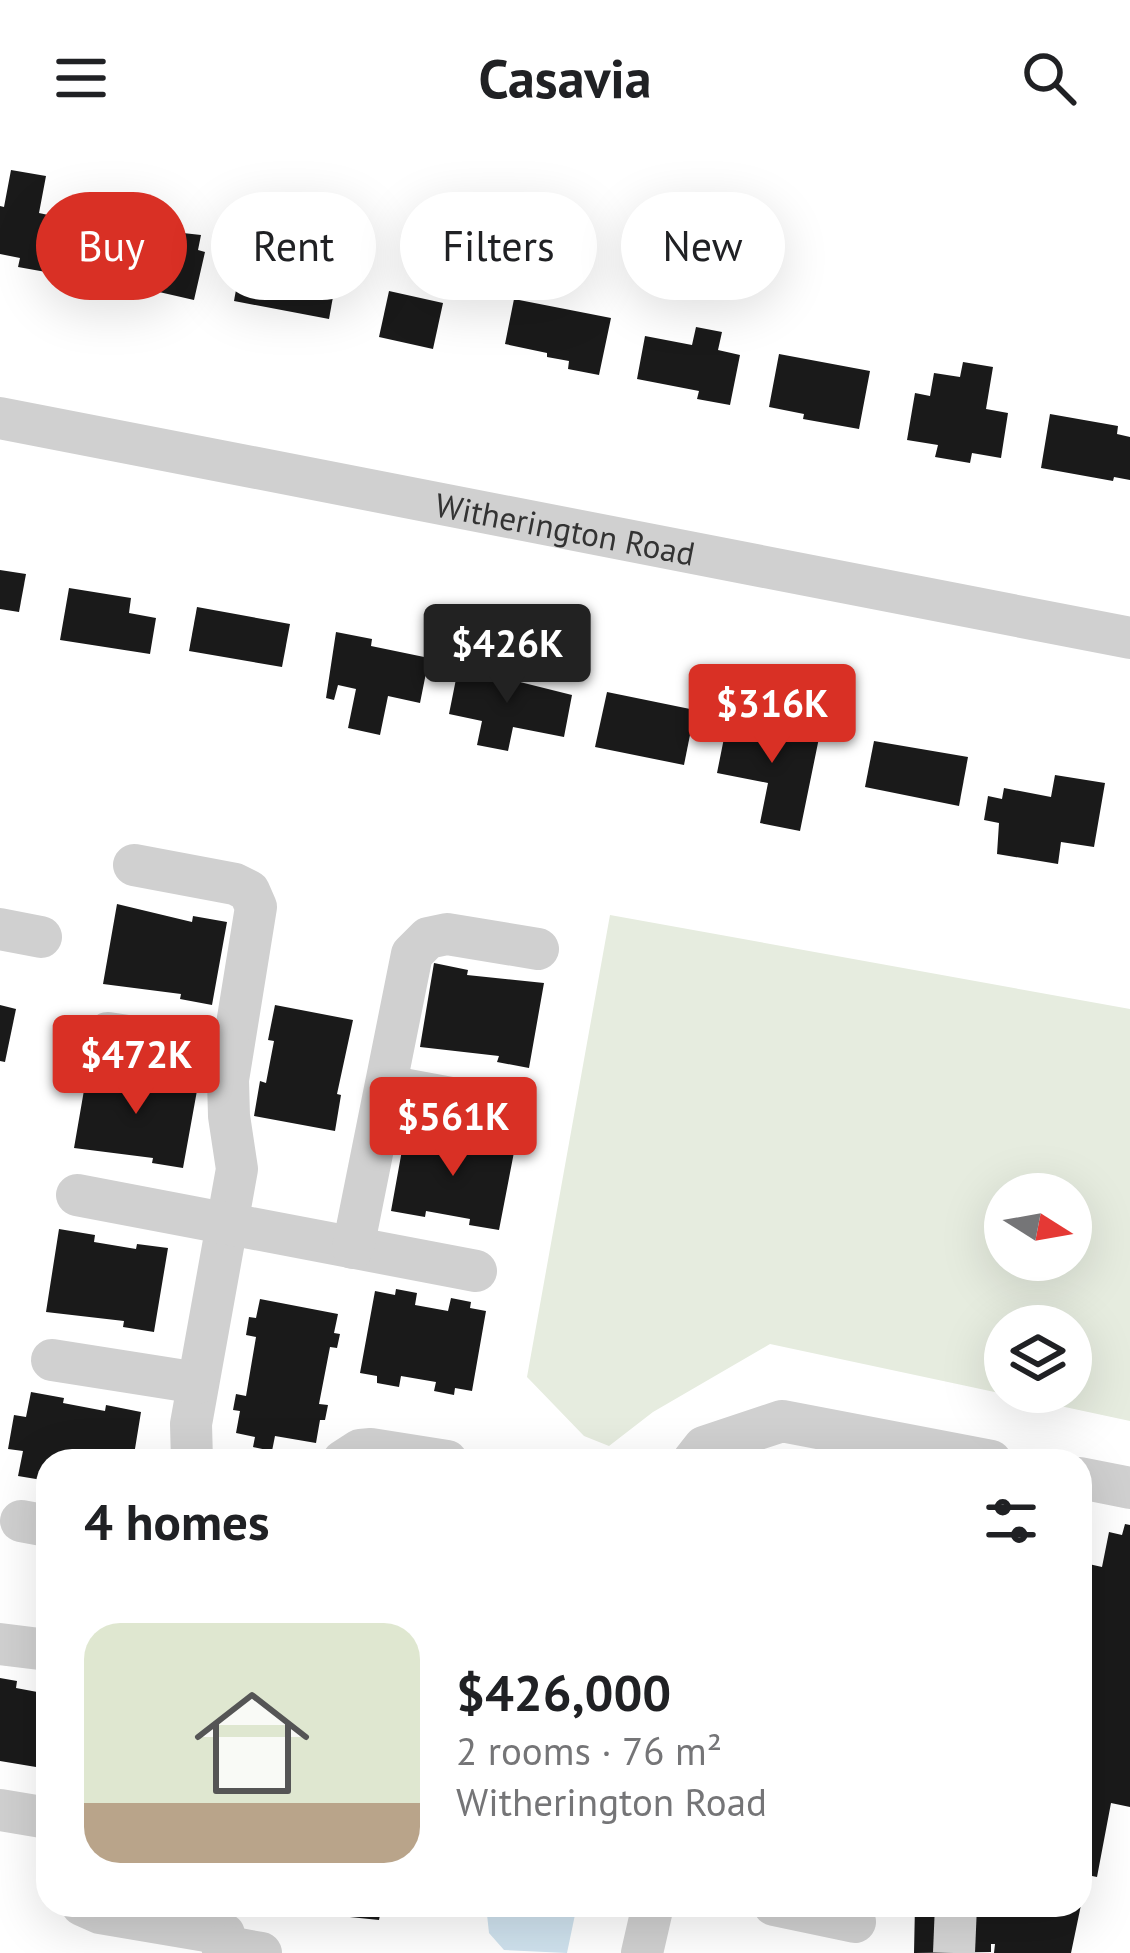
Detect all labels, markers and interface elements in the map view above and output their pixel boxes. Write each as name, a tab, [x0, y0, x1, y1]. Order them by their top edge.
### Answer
text: Casavia	[478, 43, 652, 113]
icon: menu	[48, 45, 114, 111]
icon: search	[1016, 45, 1082, 111]
chip: Buy	[36, 192, 187, 300]
chip: Rent	[211, 192, 376, 300]
chip: Filters	[400, 192, 597, 300]
chip: New	[621, 192, 785, 300]
street label: Witherington Road	[432, 482, 699, 574]
pin: $426K	[423, 604, 591, 706]
text: $426K	[451, 617, 563, 668]
pin: $316K	[688, 664, 856, 766]
text: $316K	[716, 677, 828, 728]
pin: $472K	[52, 1015, 220, 1117]
text: $472K	[80, 1028, 192, 1079]
pin: $561K	[369, 1077, 537, 1179]
text: $561K	[397, 1090, 509, 1141]
north arrow	[984, 1173, 1092, 1281]
map controls	[984, 1173, 1092, 1413]
button: layers	[984, 1305, 1092, 1413]
text: 4 homes	[84, 1488, 270, 1554]
icon: filters	[978, 1488, 1044, 1554]
text: $426,000	[456, 1659, 671, 1725]
icon: home	[180, 1671, 324, 1815]
text: 2 rooms · 76 m²	[456, 1725, 722, 1776]
text: Witherington Road	[456, 1776, 767, 1827]

